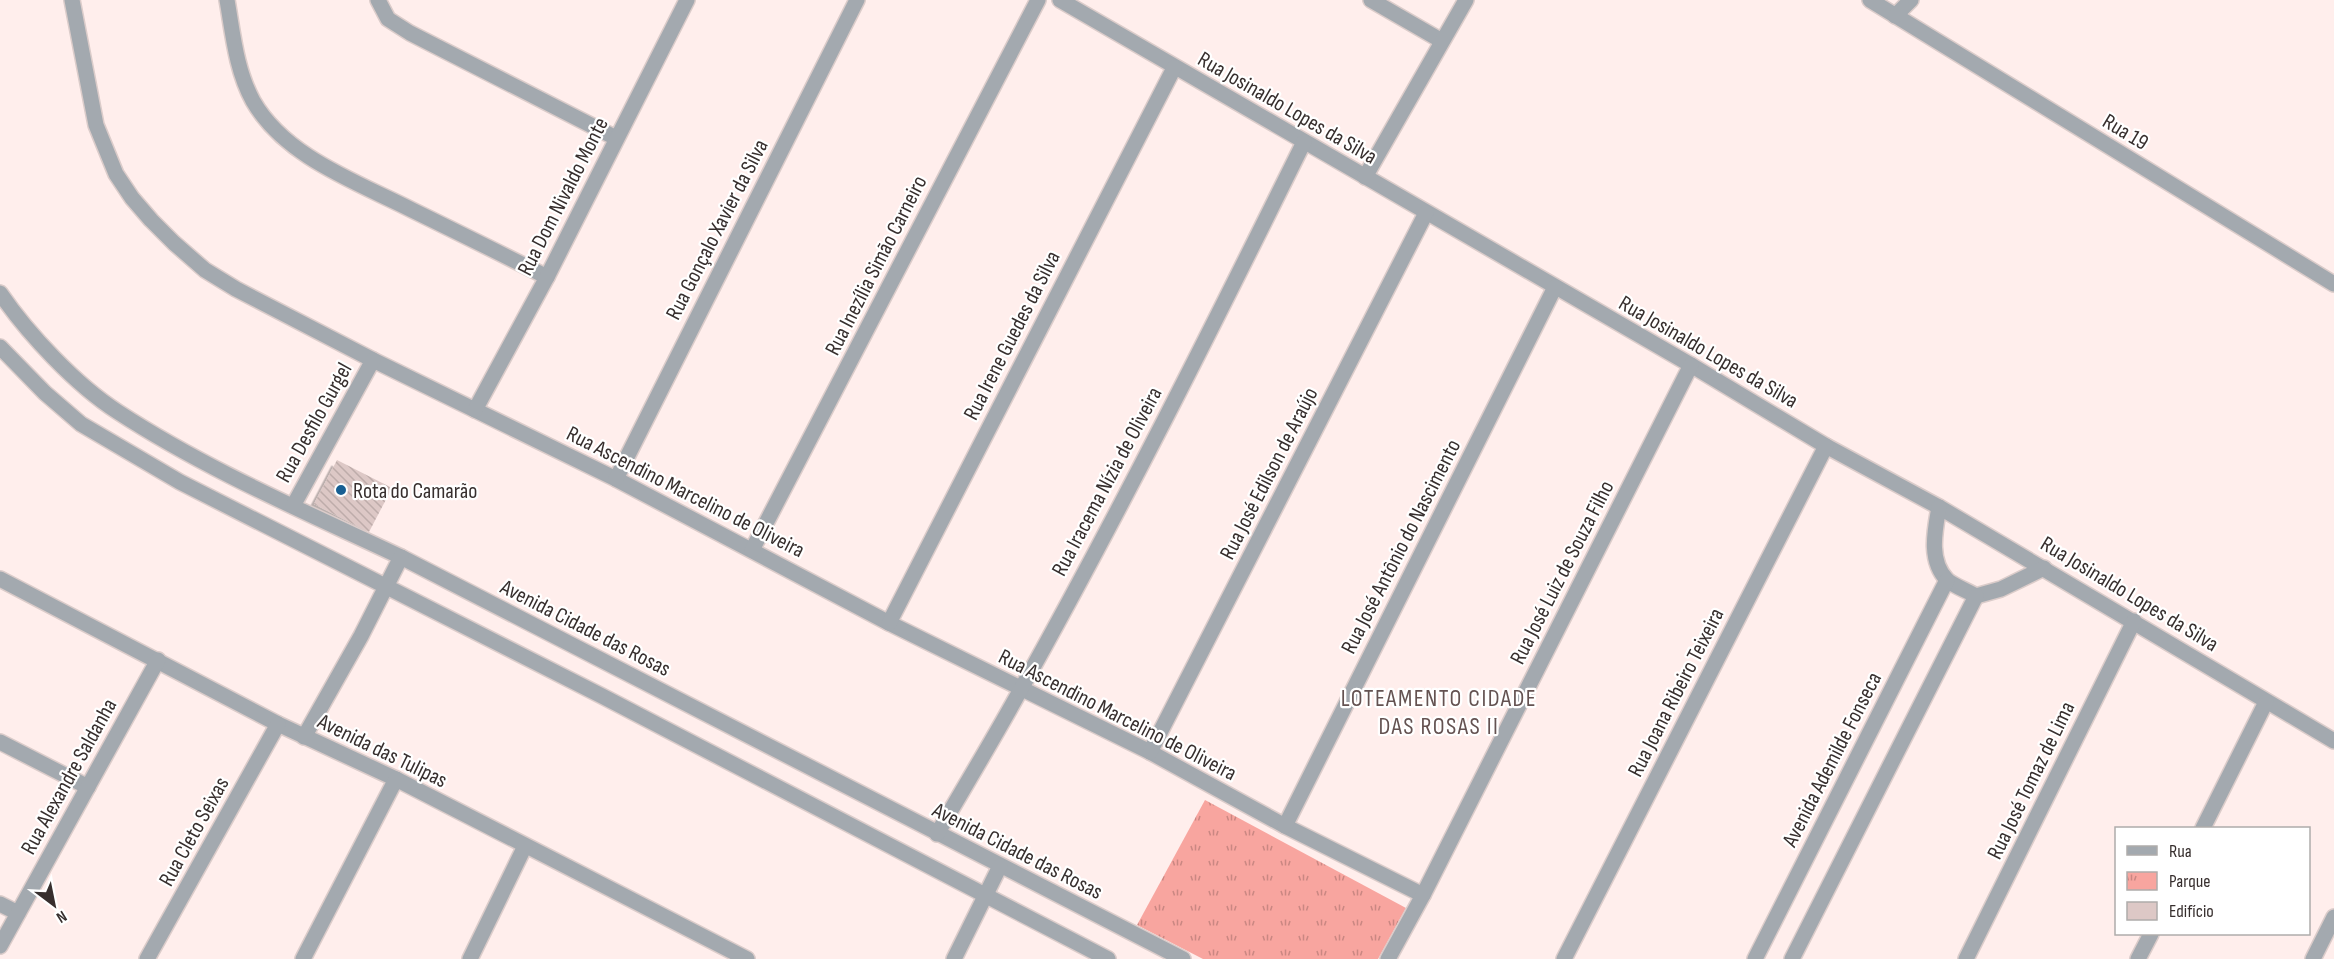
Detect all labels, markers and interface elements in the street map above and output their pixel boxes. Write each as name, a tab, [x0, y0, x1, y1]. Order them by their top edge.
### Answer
street label: Rua Josinaldo Lopes da Silva	[1193, 46, 1382, 171]
street label: Rua 19	[2097, 108, 2153, 156]
street label: Rua Dom Nivaldo Monte	[512, 113, 615, 280]
street label: Rua Gonçalo Xavier da Silva	[660, 135, 774, 324]
street label: Rua Inezília Simão Carneiro	[819, 171, 933, 360]
street label: Rua Irene Guedes da Silva	[958, 247, 1067, 425]
street label: Rua Josinaldo Lopes da Silva	[1614, 290, 1803, 415]
street label: Rua Desfilo Gurgel	[270, 358, 358, 487]
street label: Rua Iracema Nízia de Oliveira	[1046, 383, 1169, 581]
street label: Rua José Edilson de Araújo	[1214, 383, 1324, 564]
street label: Rua Ascendino Marcelino de Oliveira	[562, 421, 809, 564]
street label: Rua José Antônio do Nascimento	[1336, 435, 1467, 658]
street label: Rua José Luiz de Souza Filho	[1504, 476, 1620, 669]
place label: Rota do Camarão	[353, 478, 477, 505]
marker: Rota do Camarão	[334, 483, 348, 497]
street label: Rua Josinaldo Lopes da Silva	[2035, 531, 2223, 658]
street label: Avenida Cidade das Rosas	[495, 573, 675, 683]
street label: Rua Joana Ribeiro Teixeira	[1622, 604, 1730, 781]
street label: Rua Ascendino Marcelino de Oliveira	[994, 644, 1241, 787]
street label: Avenida Ademilde Fonseca	[1776, 668, 1888, 852]
district label: LOTEAMENTO CIDADE DAS ROSAS II	[1341, 684, 1537, 741]
street label: Rua Alexandre Saldanha	[15, 694, 123, 859]
street label: Rua José Tomaz de Lima	[1981, 697, 2081, 864]
street label: Avenida das Tulipas	[312, 708, 452, 794]
street label: Rua Cleto Seixas	[153, 772, 235, 891]
street label: Avenida Cidade das Rosas	[927, 796, 1107, 906]
legend	[2115, 827, 2310, 935]
text: Rua	[2169, 841, 2192, 862]
text: Parque	[2169, 871, 2210, 892]
north arrow	[24, 875, 84, 935]
text: Edifício	[2169, 901, 2214, 922]
text: N	[52, 906, 70, 927]

